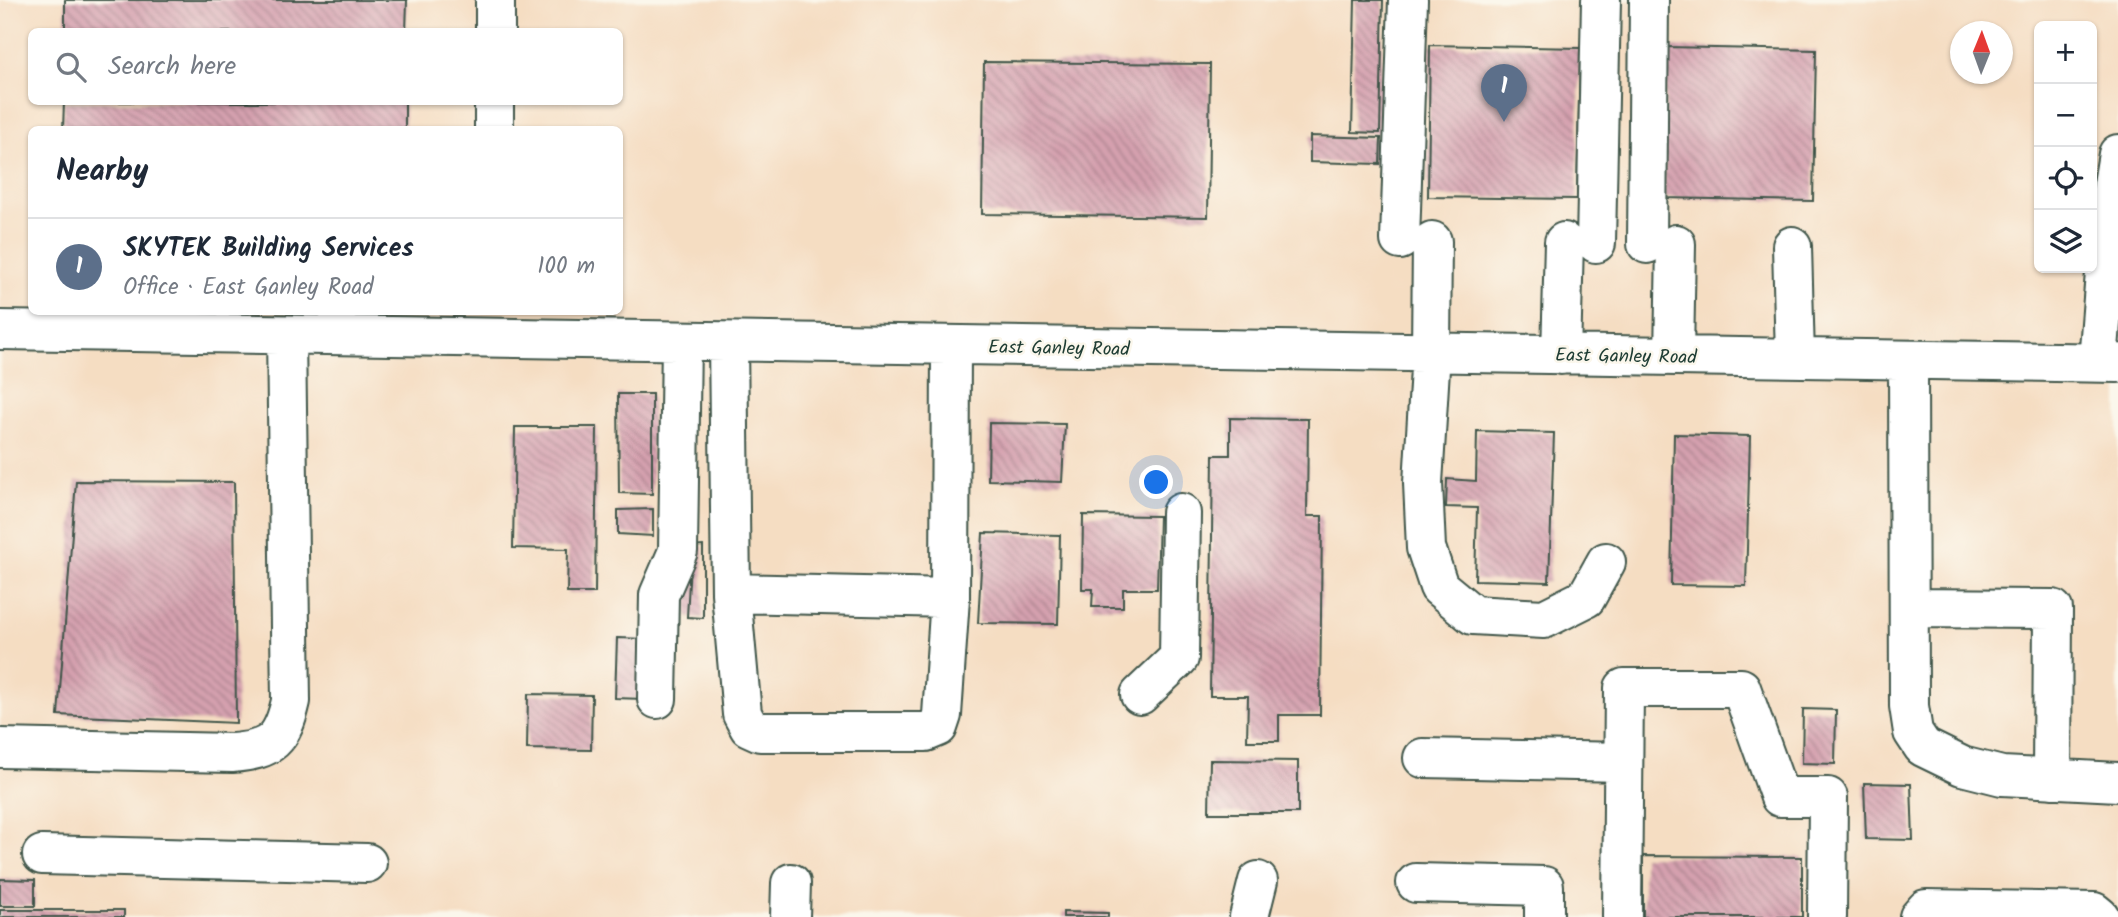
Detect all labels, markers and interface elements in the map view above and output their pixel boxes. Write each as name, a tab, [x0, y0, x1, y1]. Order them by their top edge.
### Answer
north arrow	[1950, 21, 2013, 84]
map controls	[2034, 21, 2097, 273]
button: +	[2034, 21, 2097, 84]
search box	[28, 28, 623, 105]
text: Search here	[108, 46, 236, 88]
icon: search	[52, 48, 90, 86]
pin: 1	[1481, 64, 1527, 122]
button: −	[2034, 84, 2097, 147]
button: locate	[2034, 147, 2097, 210]
text: Nearby	[56, 148, 148, 196]
button: layers	[2034, 210, 2097, 273]
text: SKYTEK Building Services	[123, 228, 414, 270]
text: 1	[76, 249, 82, 285]
text: 100 m	[537, 249, 595, 285]
text: Office · East Ganley Road	[123, 270, 374, 306]
street label: East Ganley Road	[988, 333, 1131, 365]
street label: East Ganley Road	[1555, 341, 1698, 373]
your location	[1139, 465, 1173, 499]

